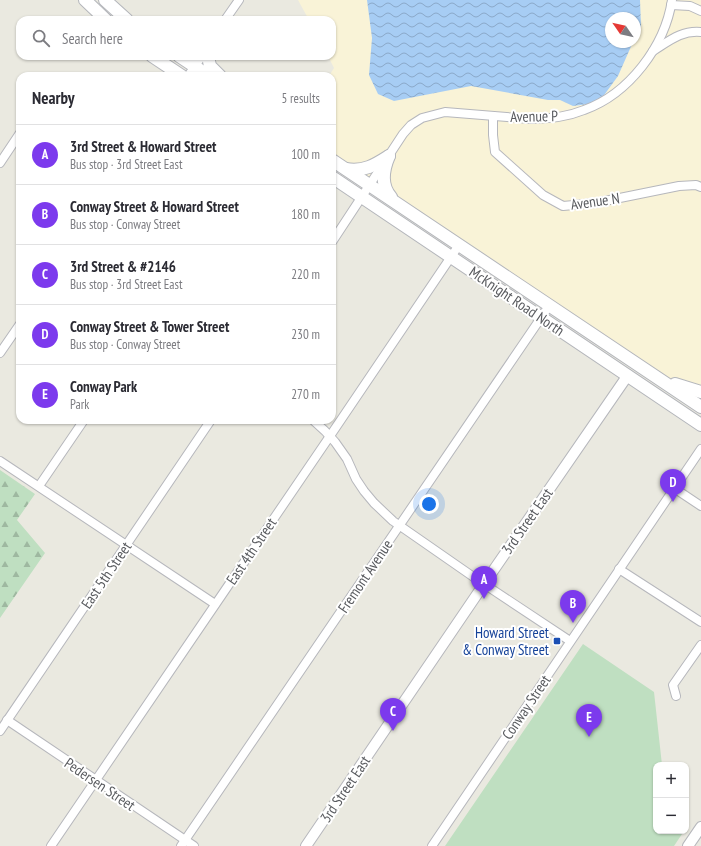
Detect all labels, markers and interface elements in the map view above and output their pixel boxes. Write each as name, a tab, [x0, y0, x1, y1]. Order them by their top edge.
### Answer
north arrow	[605, 12, 641, 48]
search box	[16, 16, 336, 60]
icon: search	[30, 27, 52, 49]
text: Search here	[62, 29, 123, 48]
text: Nearby	[32, 87, 75, 109]
text: 5 results	[281, 90, 320, 107]
street label: Avenue P	[510, 106, 558, 126]
text: 3rd Street & Howard Street	[70, 137, 216, 156]
text: A	[42, 146, 48, 163]
text: 100 m	[291, 146, 320, 163]
text: Bus stop · 3rd Street East	[70, 156, 183, 173]
street label: Avenue N	[569, 188, 621, 214]
text: Conway Street & Howard Street	[70, 197, 239, 216]
text: B	[42, 206, 48, 223]
text: 180 m	[291, 206, 320, 223]
text: Bus stop · Conway Street	[70, 216, 180, 233]
text: 3rd Street & #2146	[70, 257, 176, 276]
street label: McKnight Road North	[466, 262, 568, 340]
text: C	[42, 266, 48, 283]
text: 220 m	[291, 266, 320, 283]
text: Bus stop · 3rd Street East	[70, 276, 183, 293]
text: Conway Street & Tower Street	[70, 317, 229, 336]
text: D	[42, 326, 48, 343]
text: 230 m	[291, 326, 320, 343]
text: Bus stop · Conway Street	[70, 336, 180, 353]
text: Conway Park	[70, 377, 137, 396]
text: E	[42, 386, 48, 403]
text: 270 m	[291, 386, 320, 403]
text: Park	[70, 396, 89, 413]
pin: D	[660, 469, 686, 502]
street label: 3rd Street East	[497, 484, 557, 558]
your location	[419, 494, 439, 514]
street label: East 4th Street	[222, 514, 280, 588]
street label: Fremont Avenue	[334, 536, 396, 616]
street label: East 5th Street	[77, 538, 135, 612]
pin: A	[471, 566, 497, 599]
pin: B	[560, 590, 586, 623]
place label: Howard Street & Conway Street	[462, 623, 549, 659]
marker: Howard Street & Conway Street	[552, 636, 562, 646]
street label: Conway Street	[497, 671, 555, 743]
pin: C	[380, 698, 406, 731]
pin: E	[576, 704, 602, 737]
street label: 3rd Street East	[316, 752, 374, 826]
street label: Pedersen Street	[61, 753, 139, 815]
map controls	[653, 762, 689, 834]
button: +	[653, 762, 689, 798]
button: −	[653, 798, 689, 834]

